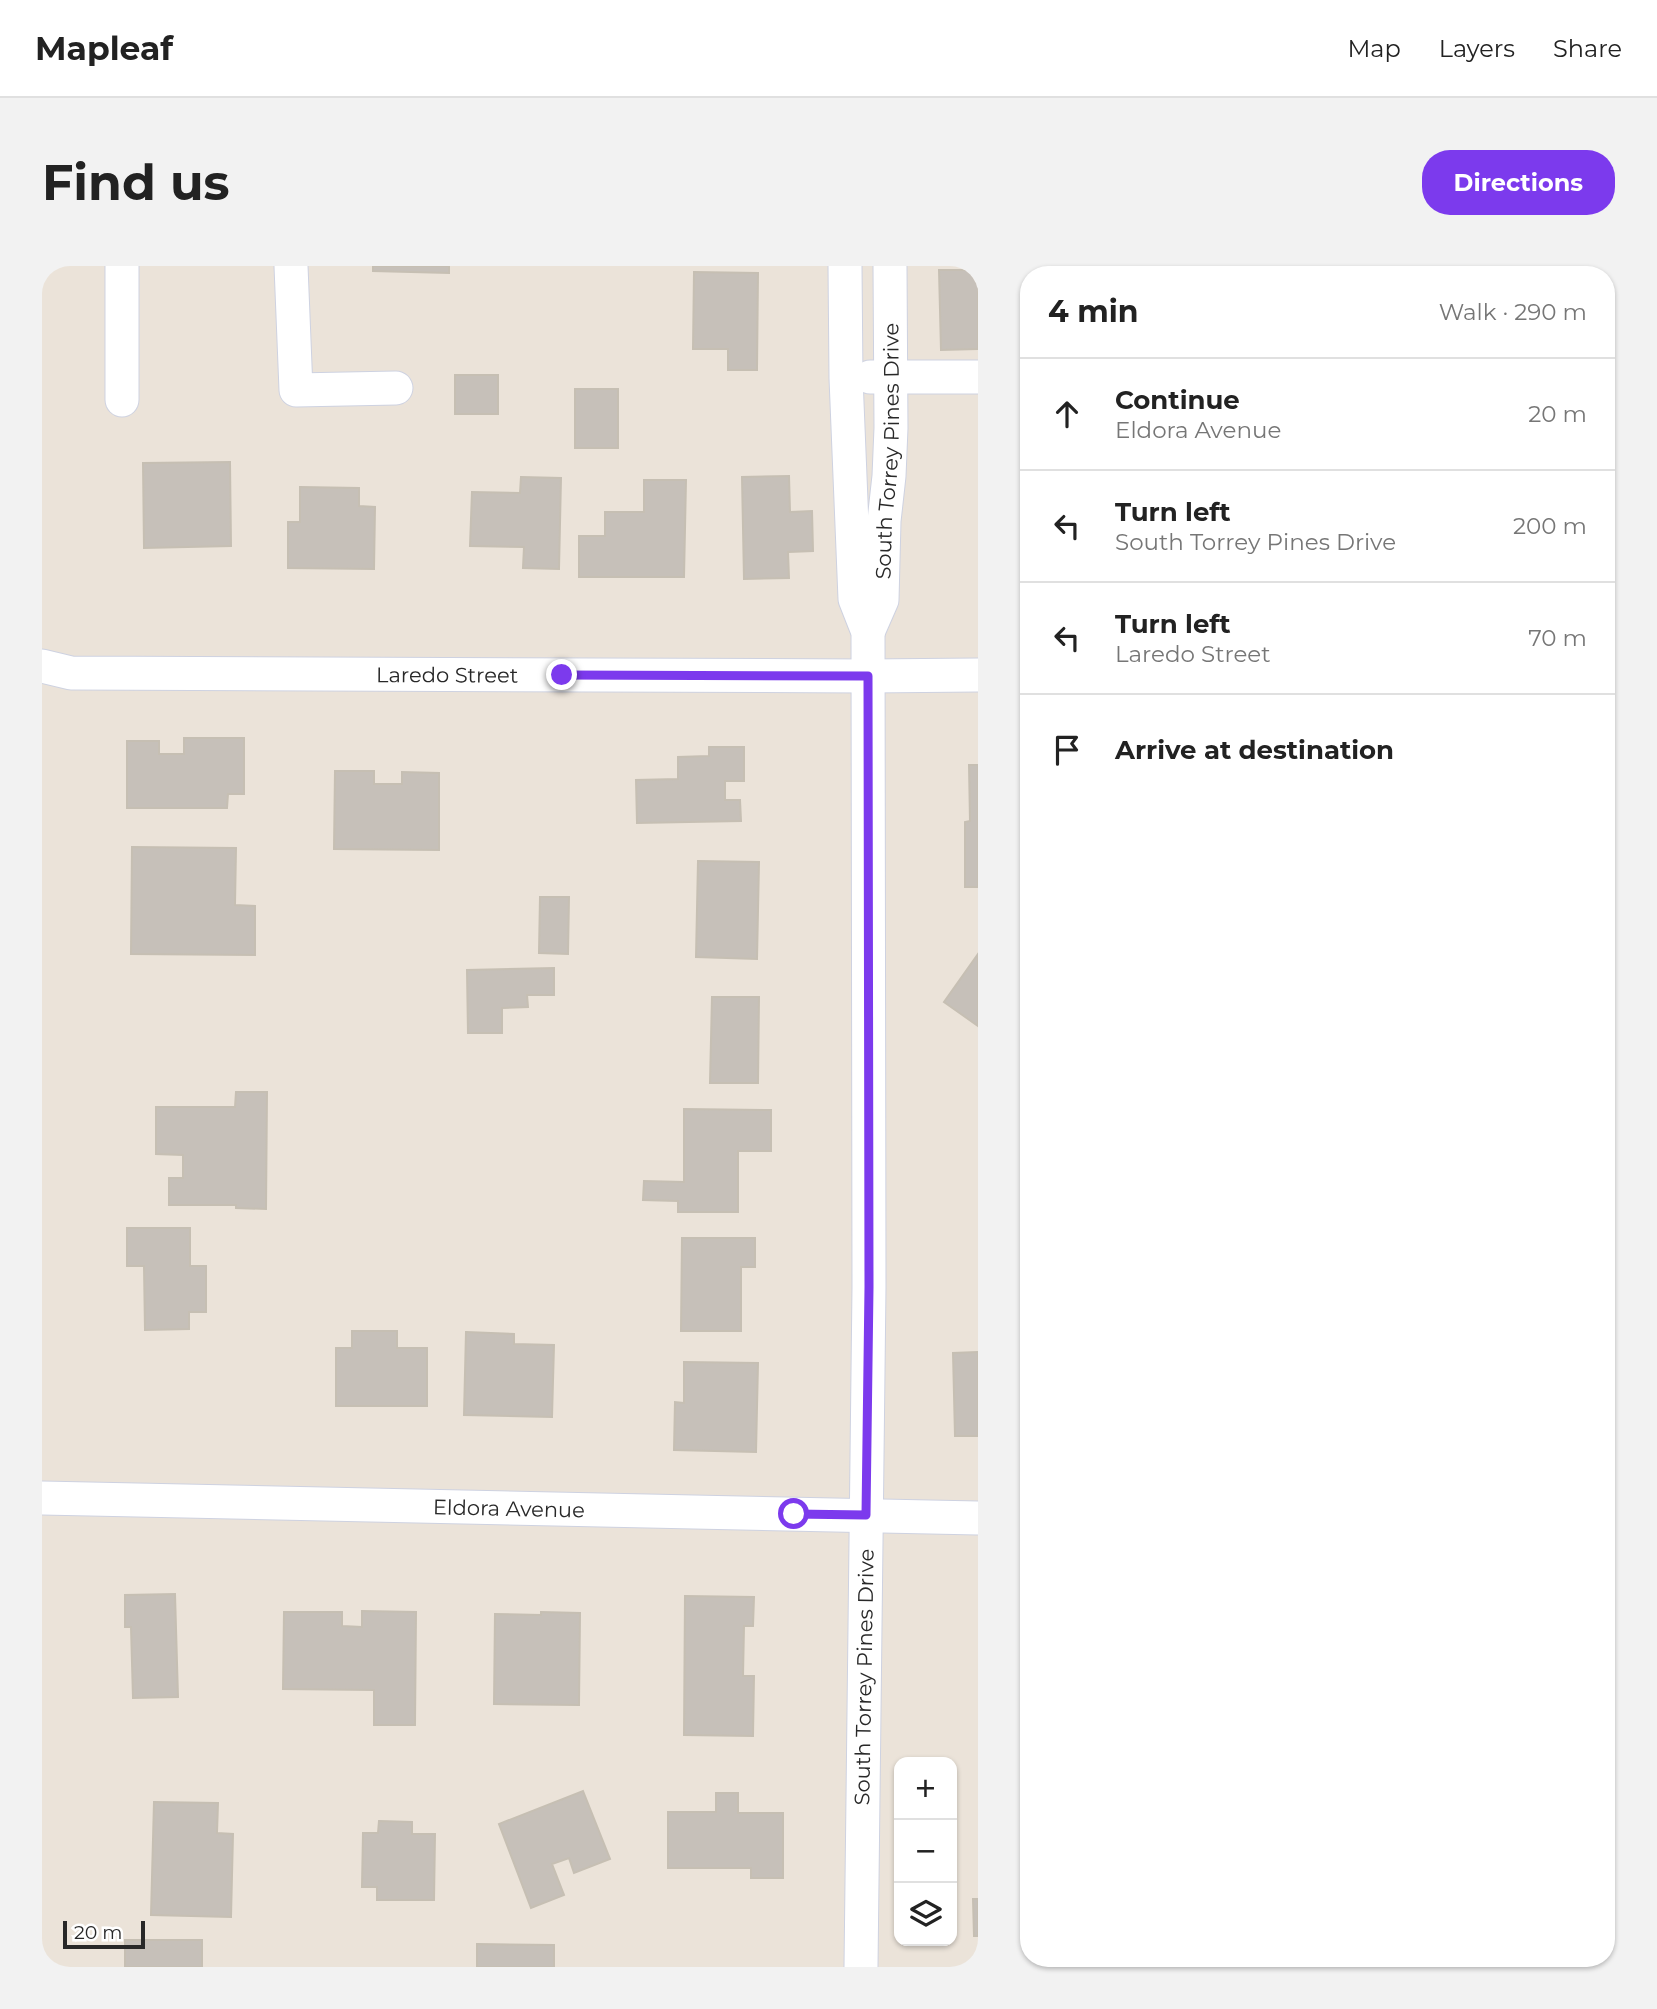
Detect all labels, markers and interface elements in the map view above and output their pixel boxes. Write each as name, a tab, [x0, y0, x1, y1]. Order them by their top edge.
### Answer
text: Mapleaf	[35, 28, 173, 68]
text: Map	[1347, 34, 1401, 63]
text: Layers	[1439, 34, 1515, 63]
text: Share	[1553, 34, 1622, 63]
button: Directions	[1422, 150, 1615, 215]
text: Find us	[42, 153, 230, 212]
text: 4 min	[1048, 293, 1138, 330]
text: Walk · 290 m	[1439, 298, 1587, 326]
street label: South Torrey Pines Drive	[870, 323, 904, 580]
text: Continue	[1115, 384, 1240, 416]
icon: ahead	[1048, 395, 1086, 433]
text: 20 m	[1528, 400, 1587, 428]
text: Eldora Avenue	[1115, 416, 1281, 444]
text: Turn left	[1115, 496, 1231, 528]
icon: left	[1048, 507, 1086, 545]
text: 200 m	[1513, 512, 1587, 540]
text: South Torrey Pines Drive	[1115, 528, 1396, 556]
text: Turn left	[1115, 608, 1231, 640]
icon: left	[1048, 619, 1086, 657]
text: 70 m	[1528, 624, 1587, 652]
text: Laredo Street	[1115, 640, 1271, 668]
route end	[546, 659, 577, 690]
street label: Laredo Street	[376, 662, 518, 687]
icon: arrive	[1048, 731, 1086, 769]
text: Arrive at destination	[1115, 734, 1394, 766]
street label: Eldora Avenue	[433, 1494, 585, 1522]
route start	[778, 1498, 809, 1529]
street label: South Torrey Pines Drive	[849, 1548, 879, 1806]
map controls	[894, 1757, 957, 1946]
button: +	[894, 1757, 957, 1820]
button: −	[894, 1820, 957, 1883]
button: layers	[894, 1883, 957, 1946]
scale bar	[63, 1918, 145, 1950]
text: 20 m	[74, 1921, 122, 1944]

